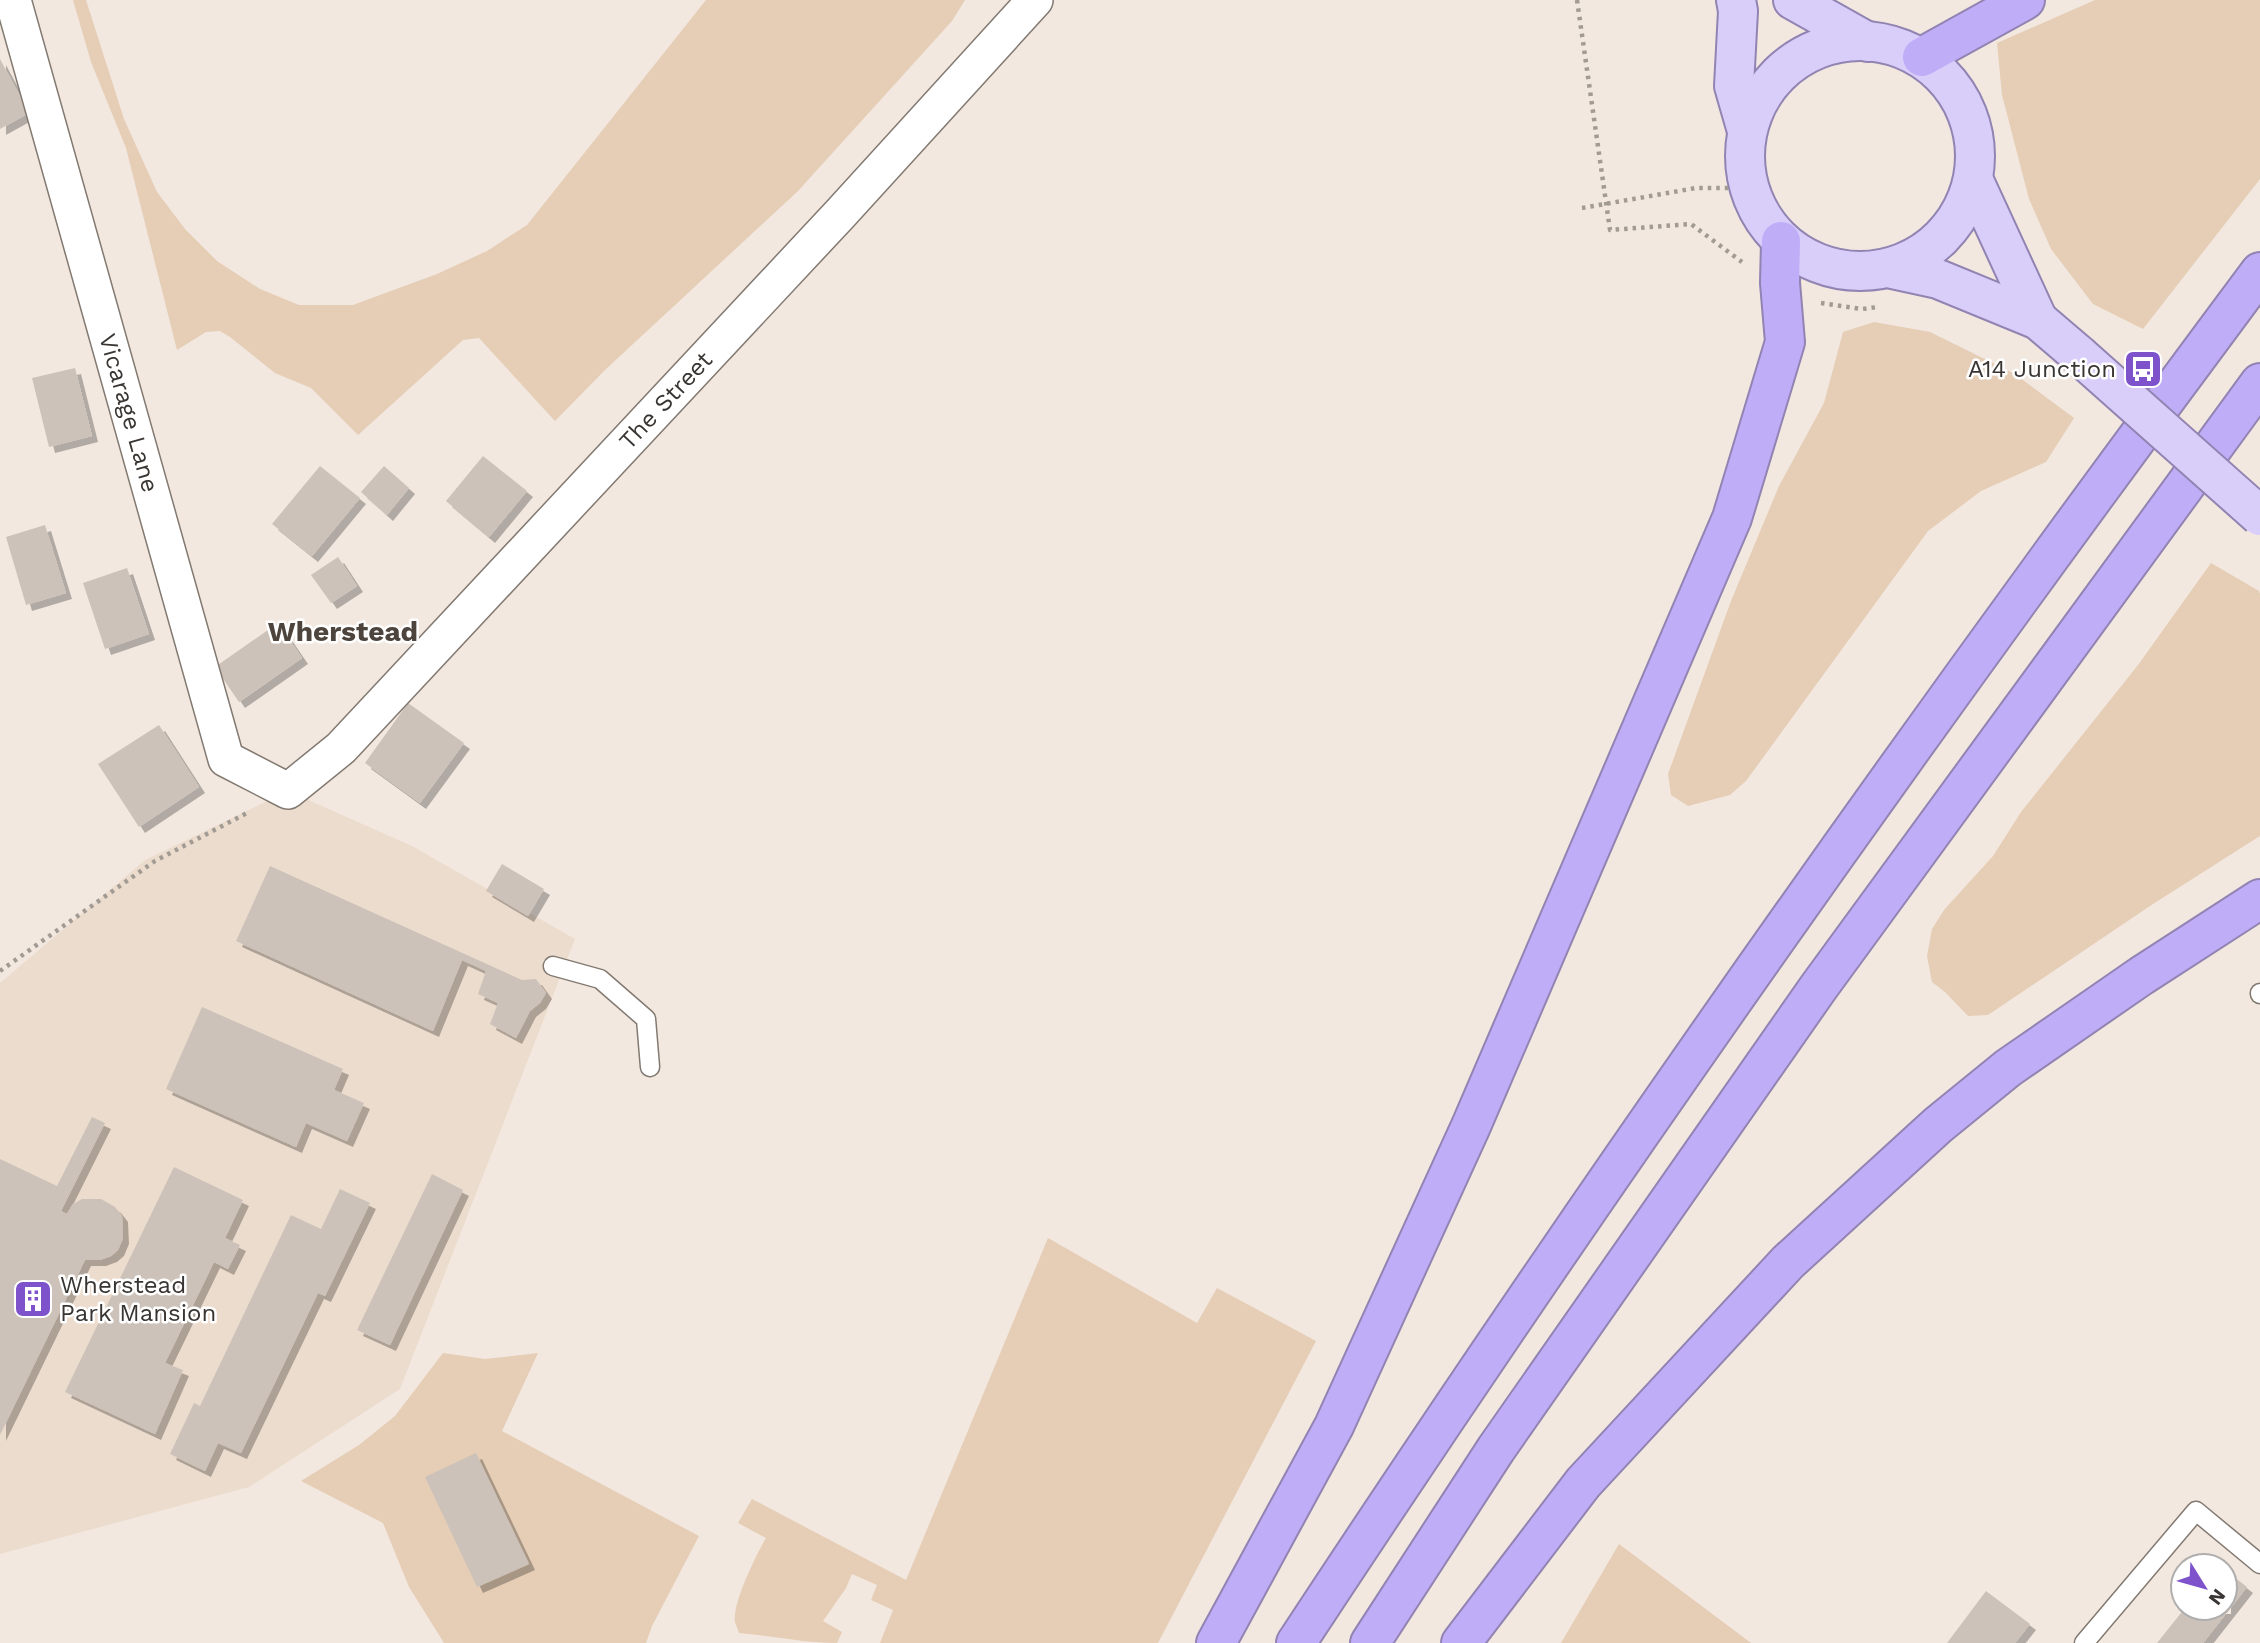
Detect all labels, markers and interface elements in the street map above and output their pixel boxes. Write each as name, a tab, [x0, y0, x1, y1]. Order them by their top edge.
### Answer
street label: Vicarage Lane	[93, 331, 164, 496]
street label: The Street	[613, 346, 718, 455]
bus stop icon: A14 Junction	[2122, 348, 2164, 390]
place label: A14 Junction	[1968, 355, 2116, 383]
district label: Wherstead	[268, 615, 418, 648]
place label: Wherstead Park Mansion	[60, 1271, 216, 1327]
building icon: Wherstead Park Mansion	[12, 1278, 54, 1320]
north arrow	[2169, 1552, 2239, 1622]
text: N	[2204, 1584, 2231, 1609]

